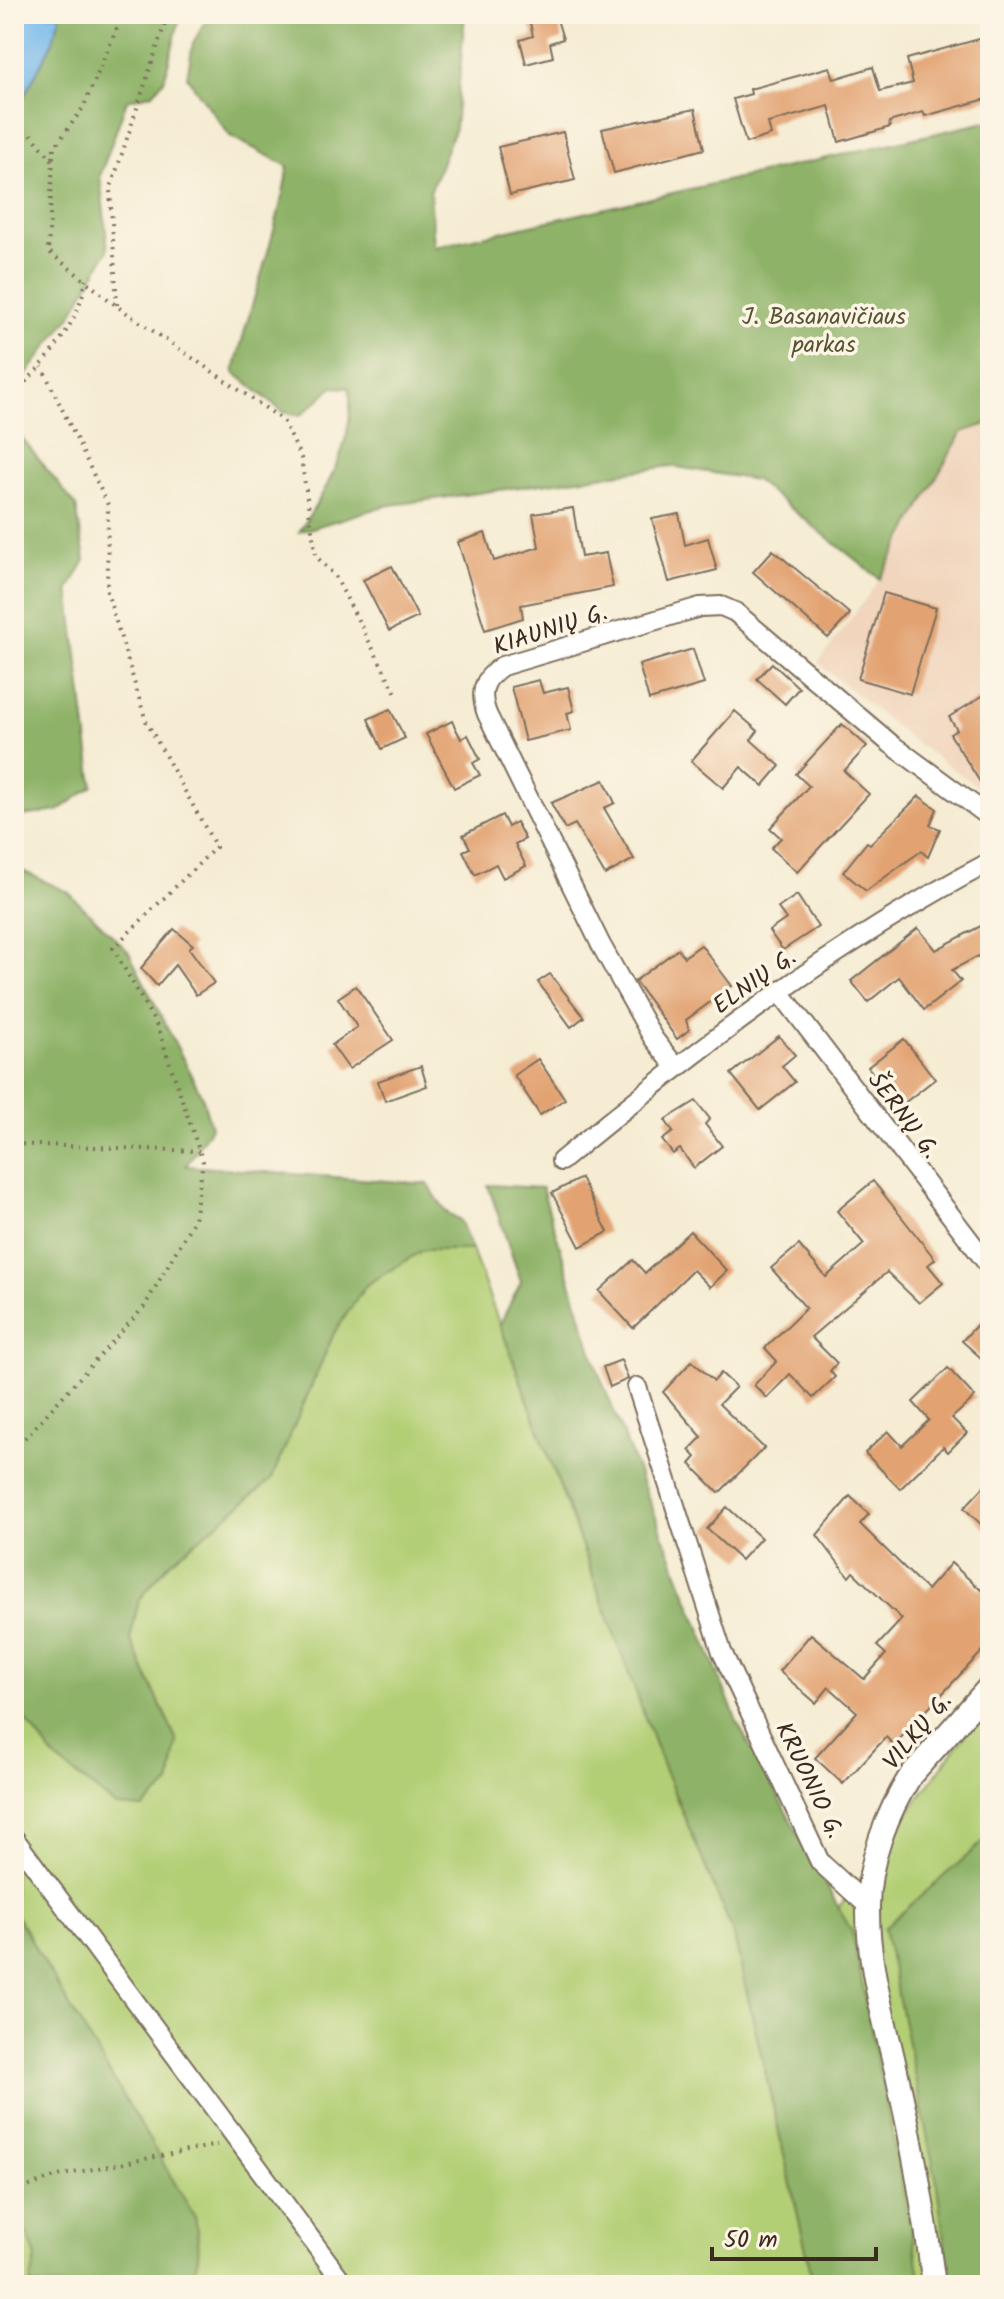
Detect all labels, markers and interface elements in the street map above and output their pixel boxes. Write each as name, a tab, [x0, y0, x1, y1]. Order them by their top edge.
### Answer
park label: J. Basanavičiaus parkas	[742, 298, 906, 365]
street label: KIAUNIŲ G.	[488, 594, 613, 667]
street label: ELNIŲ G.	[705, 939, 805, 1025]
street label: ŠERNŲ G.	[857, 1064, 949, 1168]
street label: VILKŲ G.	[874, 1684, 962, 1779]
street label: KRUONIO G.	[764, 1716, 854, 1846]
scale bar	[712, 2211, 876, 2261]
text: 50 m	[724, 2221, 778, 2260]

